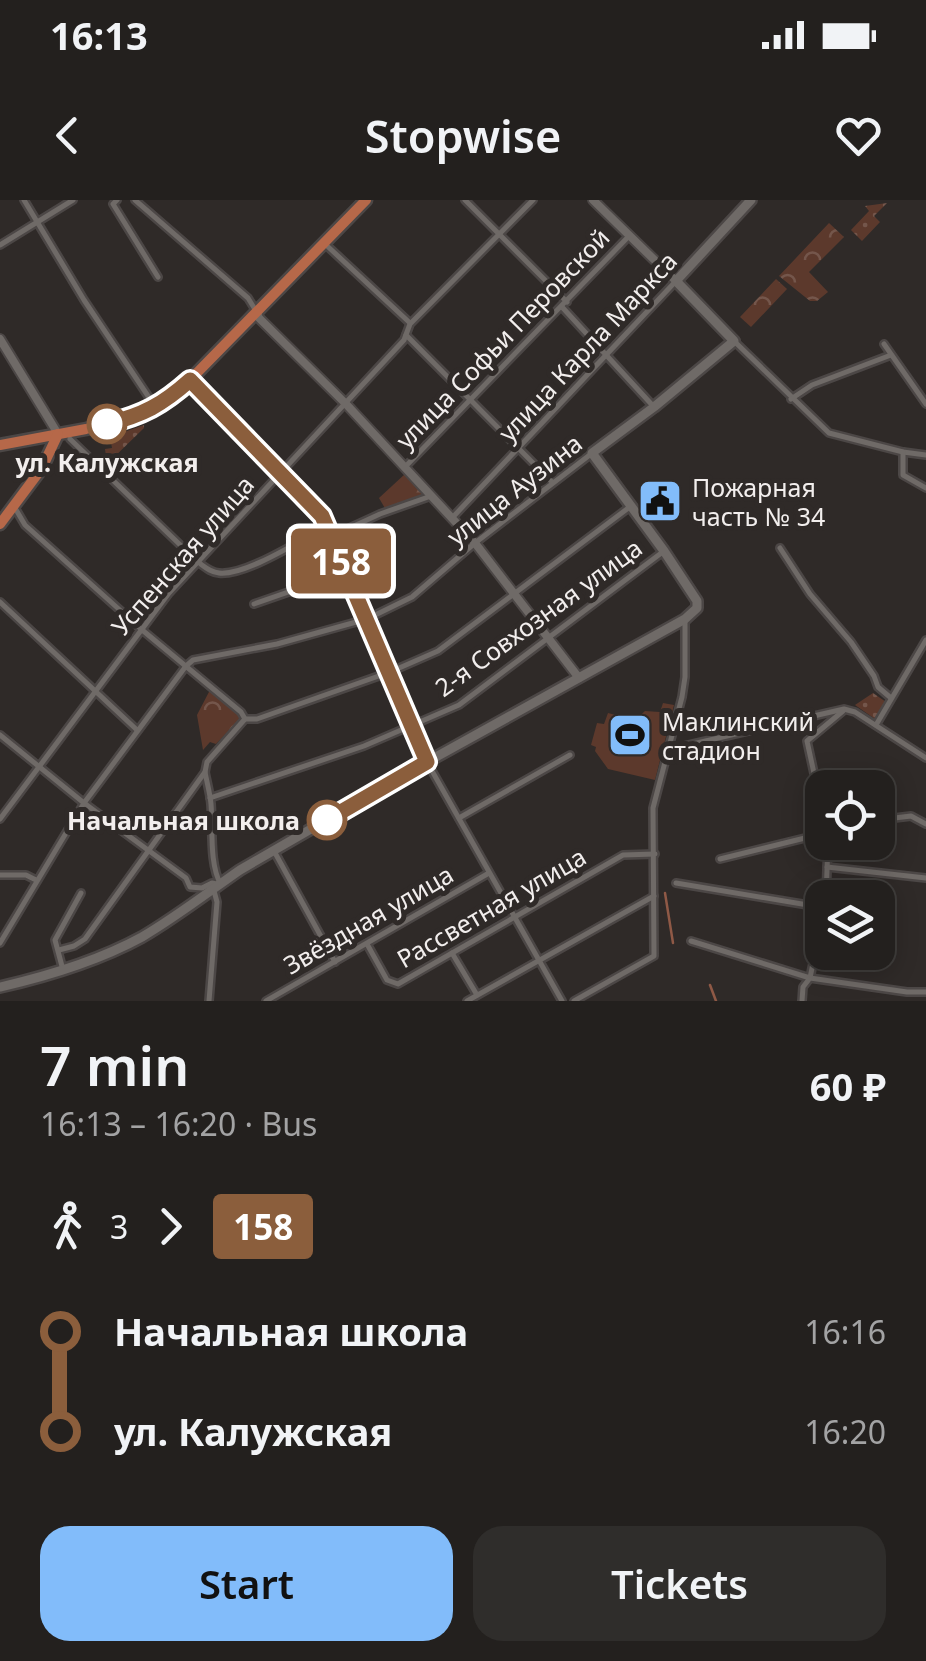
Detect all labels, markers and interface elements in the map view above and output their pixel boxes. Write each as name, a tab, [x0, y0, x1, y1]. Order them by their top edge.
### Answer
text: 16:13	[50, 9, 148, 61]
text: Stopwise	[365, 105, 561, 166]
icon: back	[40, 108, 95, 163]
icon: heart	[831, 108, 886, 163]
street label: улица Софьи Перовской	[388, 220, 616, 456]
street label: улица Карла Маркса	[490, 244, 684, 448]
marker: ул. Калужская	[88, 405, 126, 443]
street label: улица Аузина	[439, 426, 589, 552]
place label: ул. Калужская	[14, 445, 199, 479]
street label: Успенская улица	[103, 468, 261, 642]
place label: Пожарная часть № 34	[692, 470, 825, 533]
public building icon: Пожарная часть № 34	[637, 478, 683, 524]
line badge: 158	[284, 528, 398, 594]
street label: 2-я Совхозная улица	[428, 530, 648, 704]
text: 158	[311, 538, 371, 585]
place label: Маклинский стадион	[662, 704, 814, 767]
sports icon: Маклинский стадион	[607, 712, 653, 758]
map controls	[805, 770, 895, 970]
button: locate	[805, 770, 895, 860]
marker: Начальная школа	[308, 801, 346, 839]
place label: Начальная школа	[67, 803, 300, 837]
street label: Рассветная улица	[390, 839, 592, 975]
street label: Звёздная улица	[277, 857, 459, 981]
button: layers	[805, 880, 895, 970]
text: 7 min	[40, 1027, 189, 1102]
text: 60 ₽	[810, 1060, 886, 1112]
text: 16:13 – 16:20 · Bus	[40, 1102, 317, 1145]
icon: walk	[40, 1199, 95, 1254]
icon: forward	[143, 1199, 198, 1254]
text: 158	[233, 1203, 293, 1250]
text: 3	[110, 1205, 128, 1248]
text: Начальная школа	[114, 1305, 468, 1357]
text: 16:16	[804, 1310, 886, 1353]
text: ул. Калужская	[114, 1405, 392, 1457]
text: 16:20	[804, 1410, 886, 1453]
button: Start	[40, 1526, 453, 1641]
button: Tickets	[473, 1526, 886, 1641]

